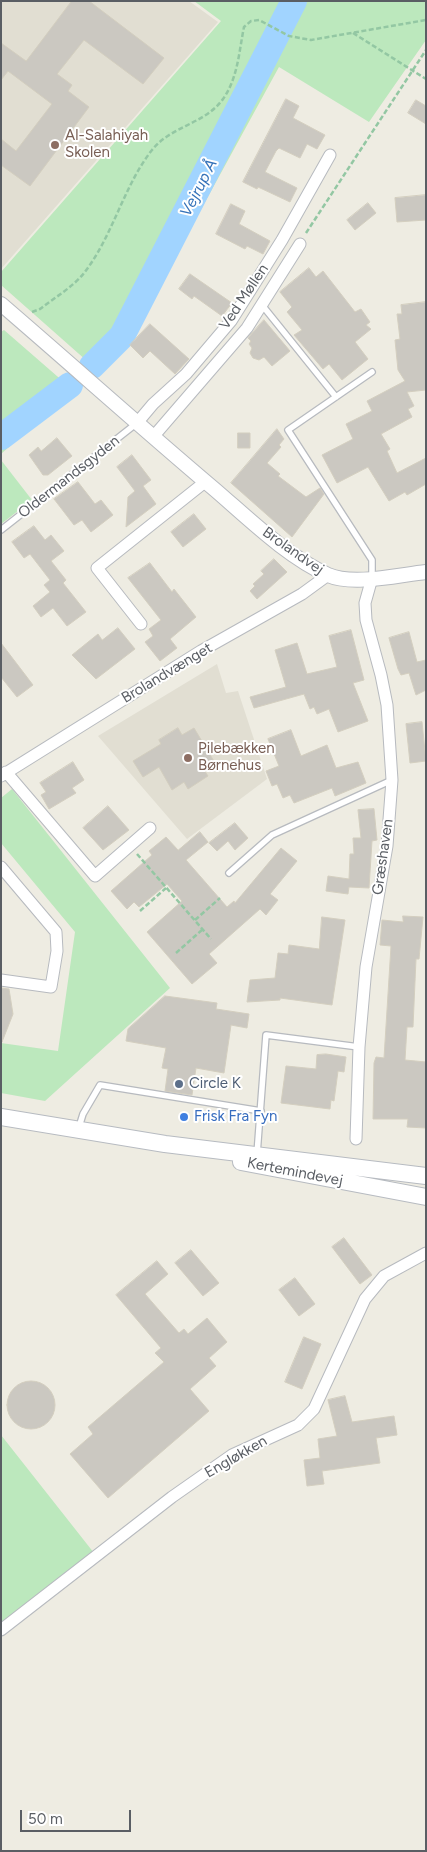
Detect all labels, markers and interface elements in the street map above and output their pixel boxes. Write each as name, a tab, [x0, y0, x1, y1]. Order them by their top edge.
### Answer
place label: Al-Salahiyah Skolen	[65, 127, 148, 162]
marker: Al-Salahiyah Skolen	[49, 139, 61, 151]
water label: Vejrup Å	[176, 156, 222, 220]
street label: Ved Møllen	[216, 261, 272, 333]
street label: Oldermandsgyden	[15, 432, 123, 522]
street label: Brolandvej	[259, 523, 327, 579]
street label: Brolandvænget	[118, 639, 216, 707]
place label: Pilebækken Børnehus	[198, 740, 275, 775]
marker: Pilebækken Børnehus	[182, 752, 194, 764]
street label: Græshaven	[369, 818, 397, 896]
place label: Circle K	[189, 1075, 241, 1093]
marker: Circle K	[173, 1078, 185, 1090]
place label: Frisk Fra Fyn	[194, 1108, 277, 1126]
marker: Frisk Fra Fyn	[178, 1111, 190, 1123]
street label: Kertemindevej	[246, 1154, 344, 1190]
street label: Engløkken	[202, 1432, 270, 1482]
scale bar	[22, 1800, 134, 1832]
text: 50 m	[28, 1810, 63, 1828]

